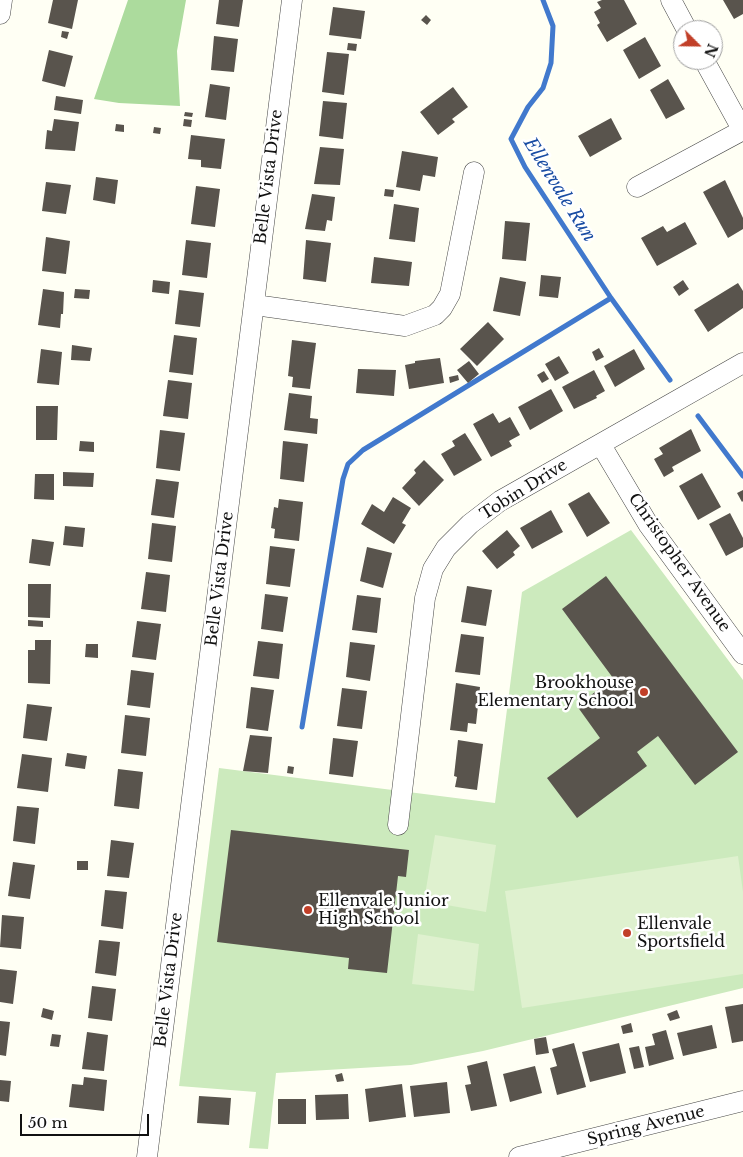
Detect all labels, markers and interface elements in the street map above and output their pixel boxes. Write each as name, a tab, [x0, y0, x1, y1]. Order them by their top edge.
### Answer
north arrow	[673, 20, 723, 70]
text: N	[700, 41, 722, 60]
street label: Belle Vista Drive	[251, 108, 287, 246]
water label: Ellenvale Run	[518, 134, 600, 246]
street label: Tobin Drive	[477, 456, 571, 524]
street label: Christopher Avenue	[624, 490, 734, 636]
street label: Belle Vista Drive	[202, 510, 238, 648]
place label: Brookhouse Elementary School	[477, 673, 634, 711]
marker: Brookhouse Elementary School	[638, 686, 650, 698]
place label: Ellenvale Junior High School	[318, 891, 449, 929]
marker: Ellenvale Junior High School	[302, 904, 314, 916]
street label: Belle Vista Drive	[151, 911, 187, 1049]
place label: Ellenvale Sportsfield	[637, 914, 725, 952]
marker: Ellenvale Sportsfield	[621, 927, 633, 939]
street label: Spring Avenue	[585, 1102, 707, 1150]
scale bar	[22, 1104, 151, 1136]
text: 50 m	[28, 1113, 68, 1132]

